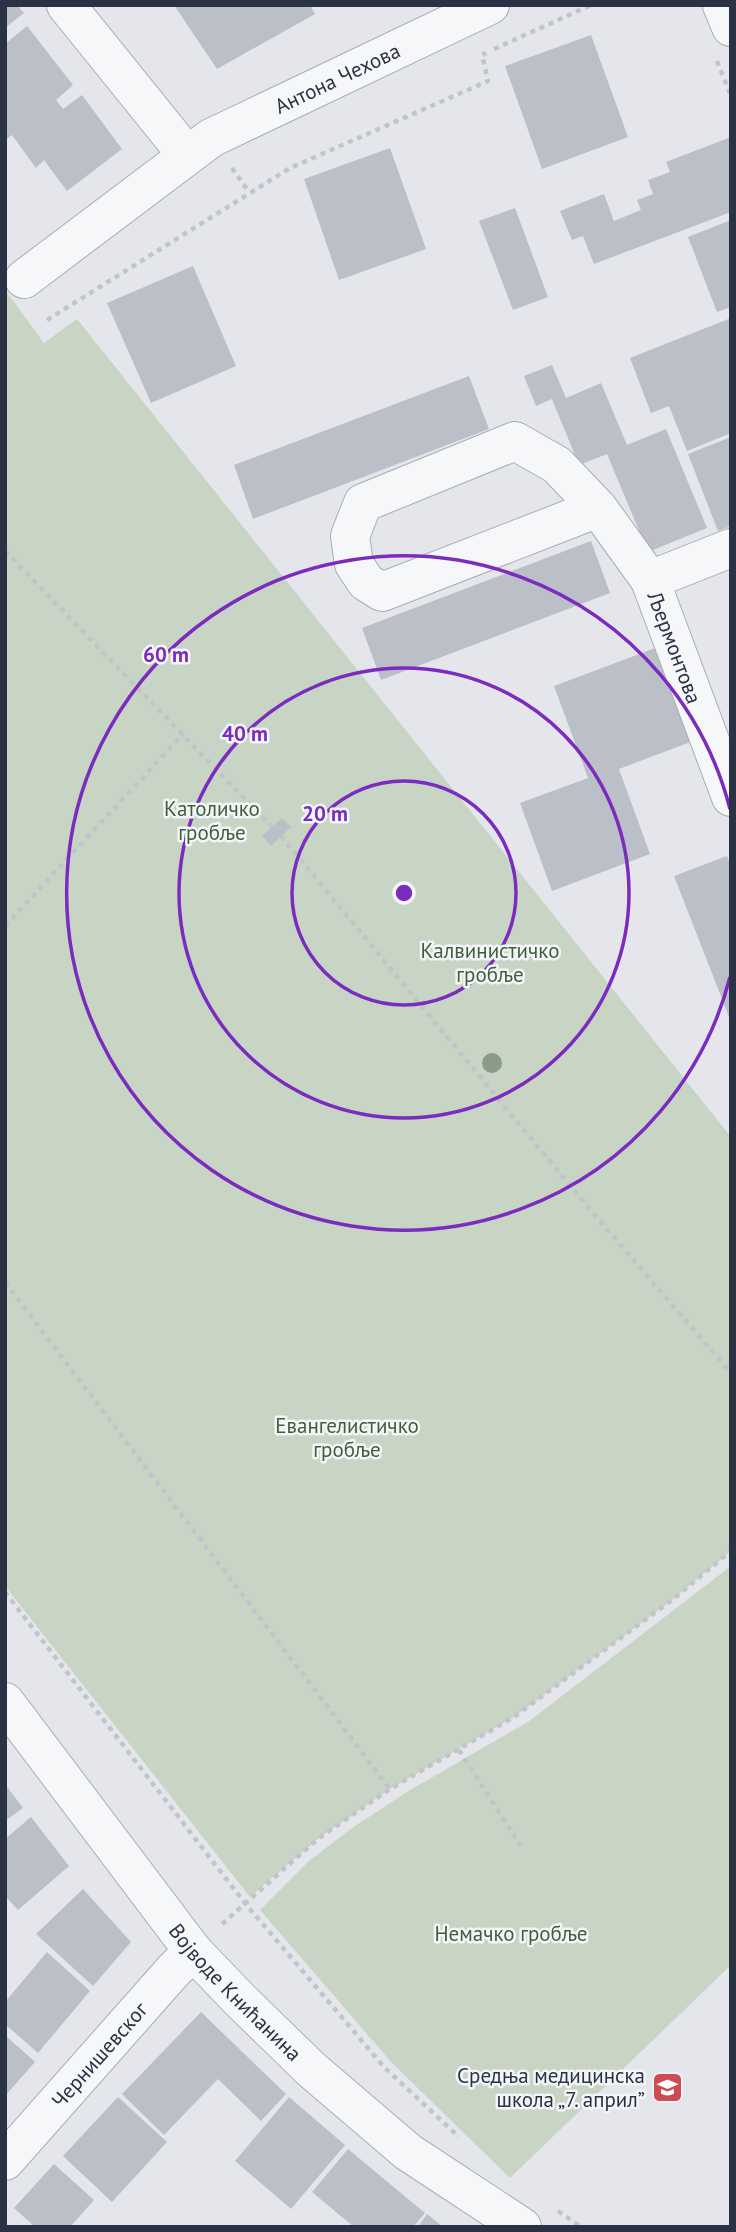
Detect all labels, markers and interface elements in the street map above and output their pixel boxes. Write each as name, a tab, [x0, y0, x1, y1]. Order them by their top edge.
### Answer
street label: Антона Чехова	[270, 36, 404, 119]
street label: Љермонтова	[642, 587, 708, 707]
text: 60 m	[143, 641, 189, 668]
text: 40 m	[222, 720, 268, 747]
park label: Католичко гробље	[164, 795, 260, 846]
text: 20 m	[302, 800, 348, 827]
centre of rings	[392, 881, 416, 905]
park label: Калвинистичко гробље	[421, 937, 559, 988]
park label: Евангелистичко гробље	[275, 1412, 419, 1463]
street label: Војводе Книћанина	[163, 1918, 308, 2066]
park label: Немачко гробље	[434, 1920, 588, 1947]
street label: Чернишевског	[45, 1996, 153, 2113]
place label: Средња медицинска школа „7. април”	[457, 2062, 645, 2113]
school or university icon: Средња медицинска школа „7. април”	[651, 2070, 685, 2104]

